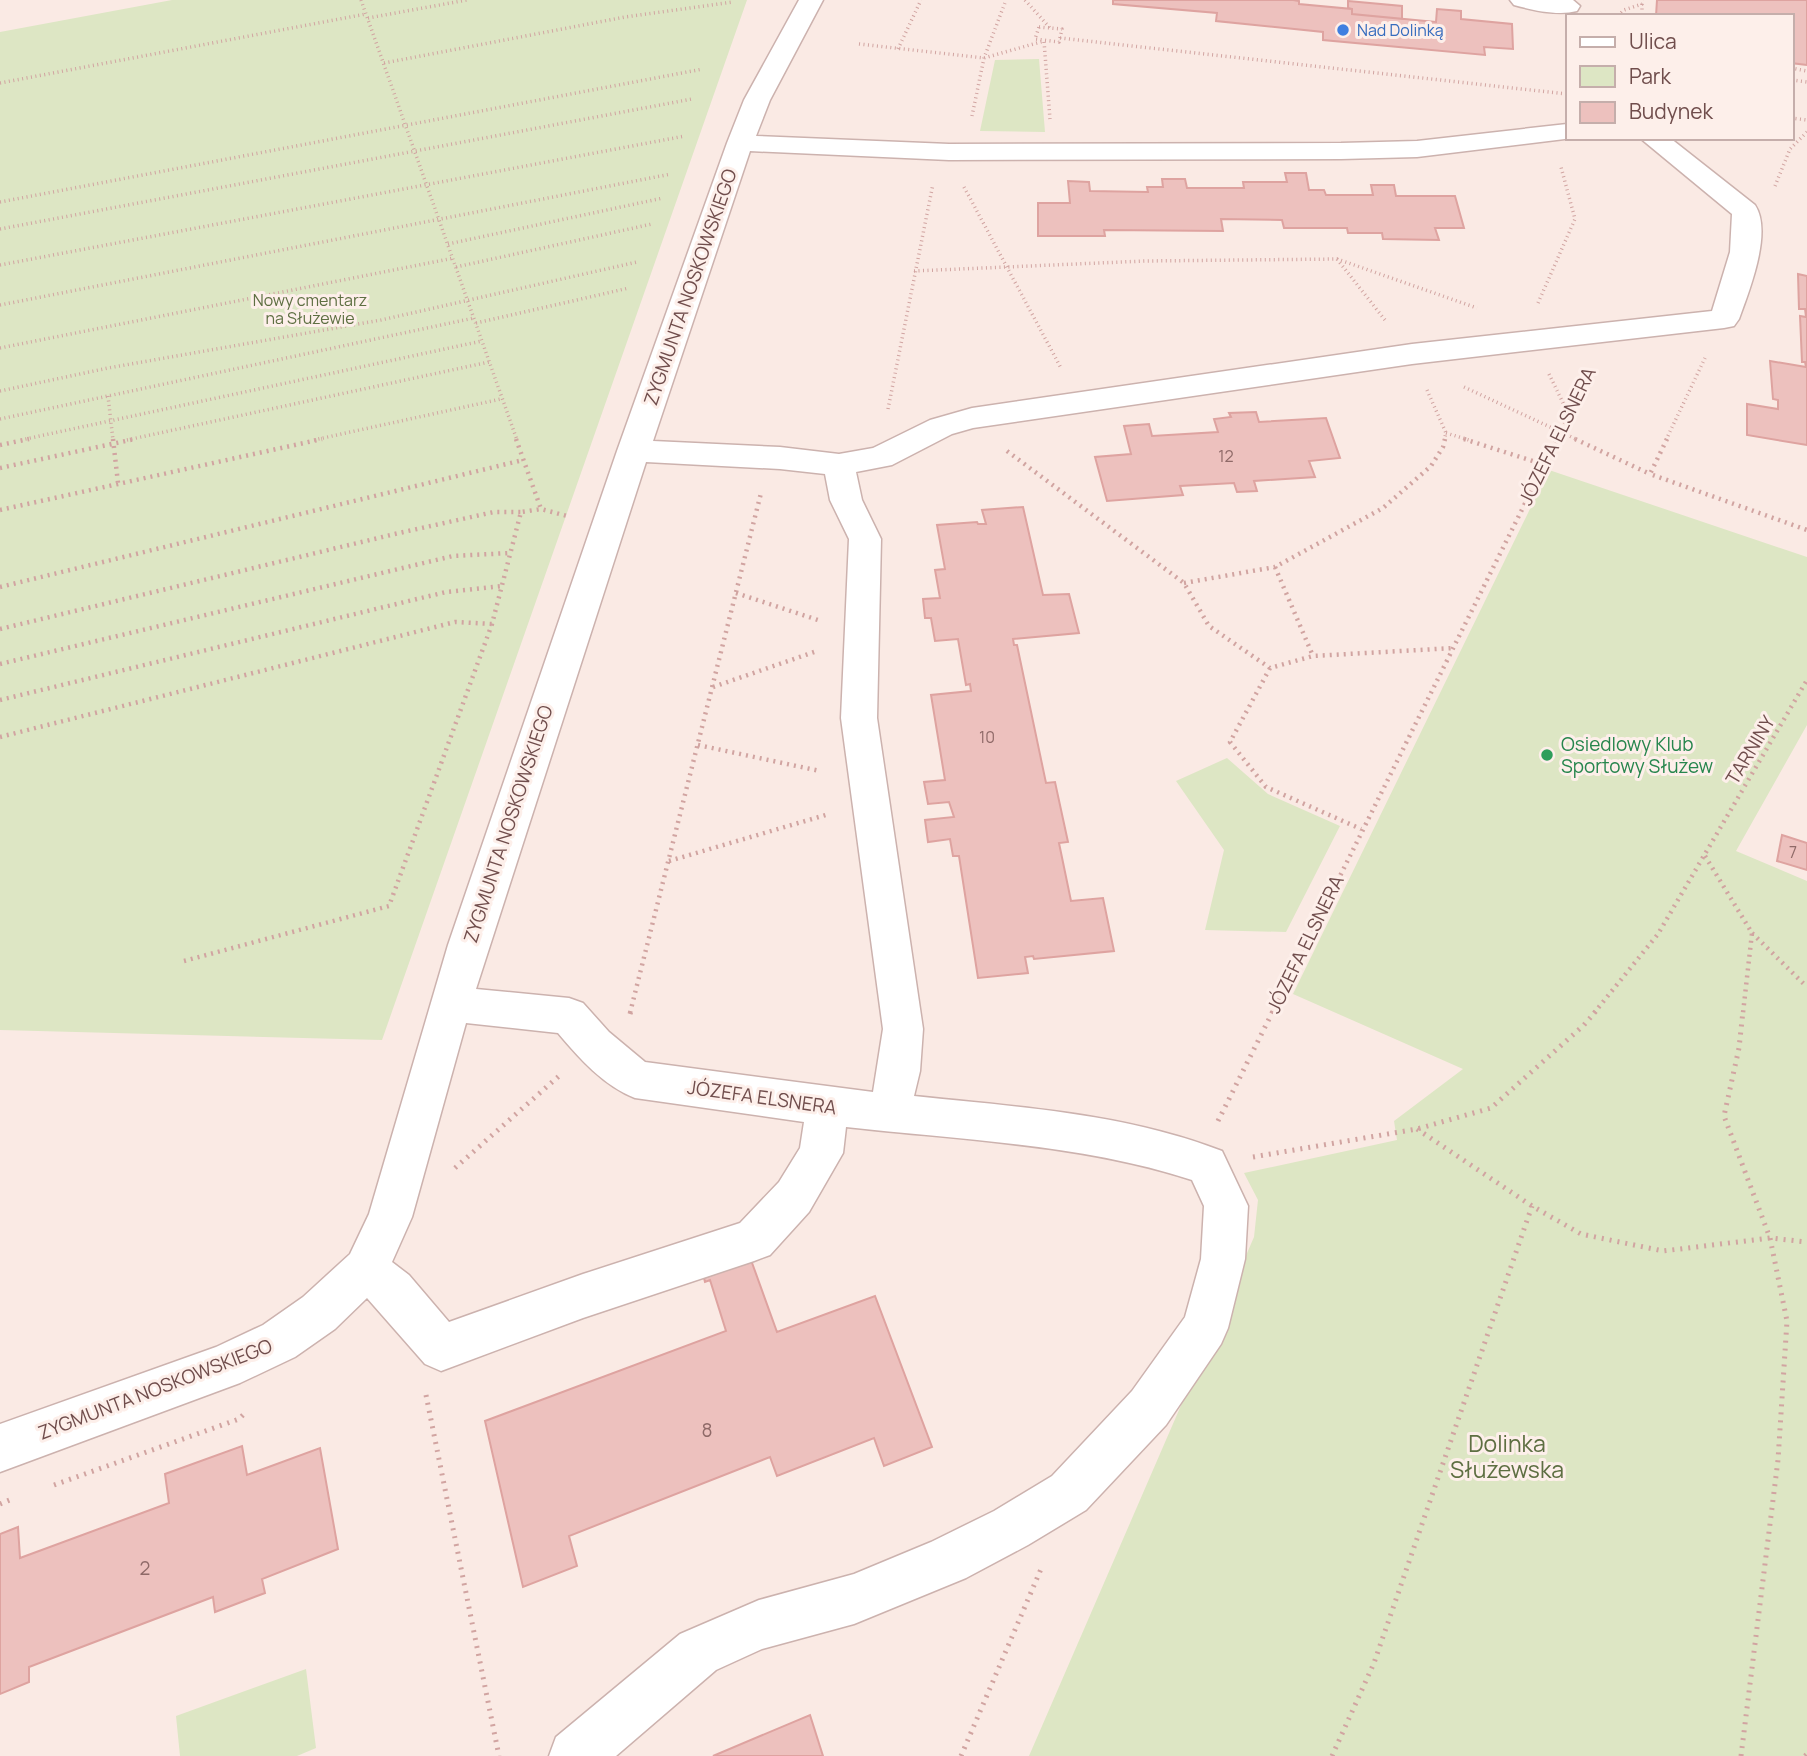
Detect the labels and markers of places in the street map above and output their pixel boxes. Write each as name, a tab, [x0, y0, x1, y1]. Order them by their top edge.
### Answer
place label: Nad Dolinką	[1357, 19, 1444, 41]
marker: Nad Dolinką	[1335, 22, 1351, 38]
place label: Osiedlowy Klub Sportowy Służew	[1561, 731, 1714, 779]
marker: Osiedlowy Klub Sportowy Służew	[1539, 747, 1555, 763]

